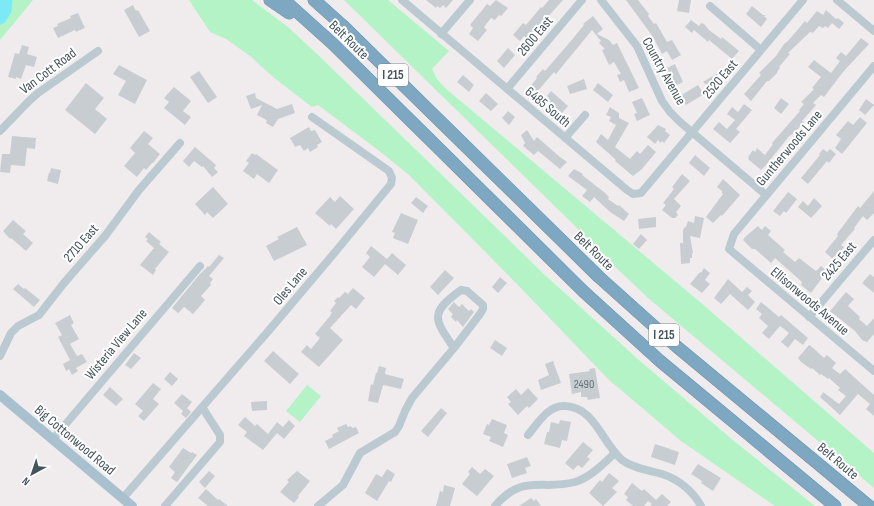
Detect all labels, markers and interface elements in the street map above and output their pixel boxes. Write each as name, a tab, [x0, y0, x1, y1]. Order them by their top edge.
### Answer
street label: 2600 East	[513, 13, 557, 59]
street label: Belt Route	[326, 17, 372, 63]
street label: Country Avenue	[638, 34, 690, 108]
street label: Van Cott Road	[17, 44, 80, 98]
street label: 2520 East	[699, 56, 741, 102]
road number: I 215	[378, 64, 408, 86]
street label: 6485 South	[522, 83, 574, 131]
street label: Guntherwoods Lane	[752, 107, 826, 189]
street label: 2710 East	[60, 220, 102, 266]
street label: Belt Route	[571, 228, 617, 274]
street label: 2425 East	[818, 238, 860, 284]
street label: Oles Lane	[269, 263, 311, 309]
street label: Ellisonwoods Avenue	[767, 263, 853, 339]
street label: Wisteria View Lane	[81, 305, 151, 383]
road number: I 215	[649, 324, 679, 346]
house number: 2490	[574, 377, 594, 392]
street label: Big Cottonwood Road	[31, 401, 119, 479]
street label: Belt Route	[814, 439, 862, 483]
north arrow	[12, 454, 52, 494]
text: N	[19, 474, 32, 488]

